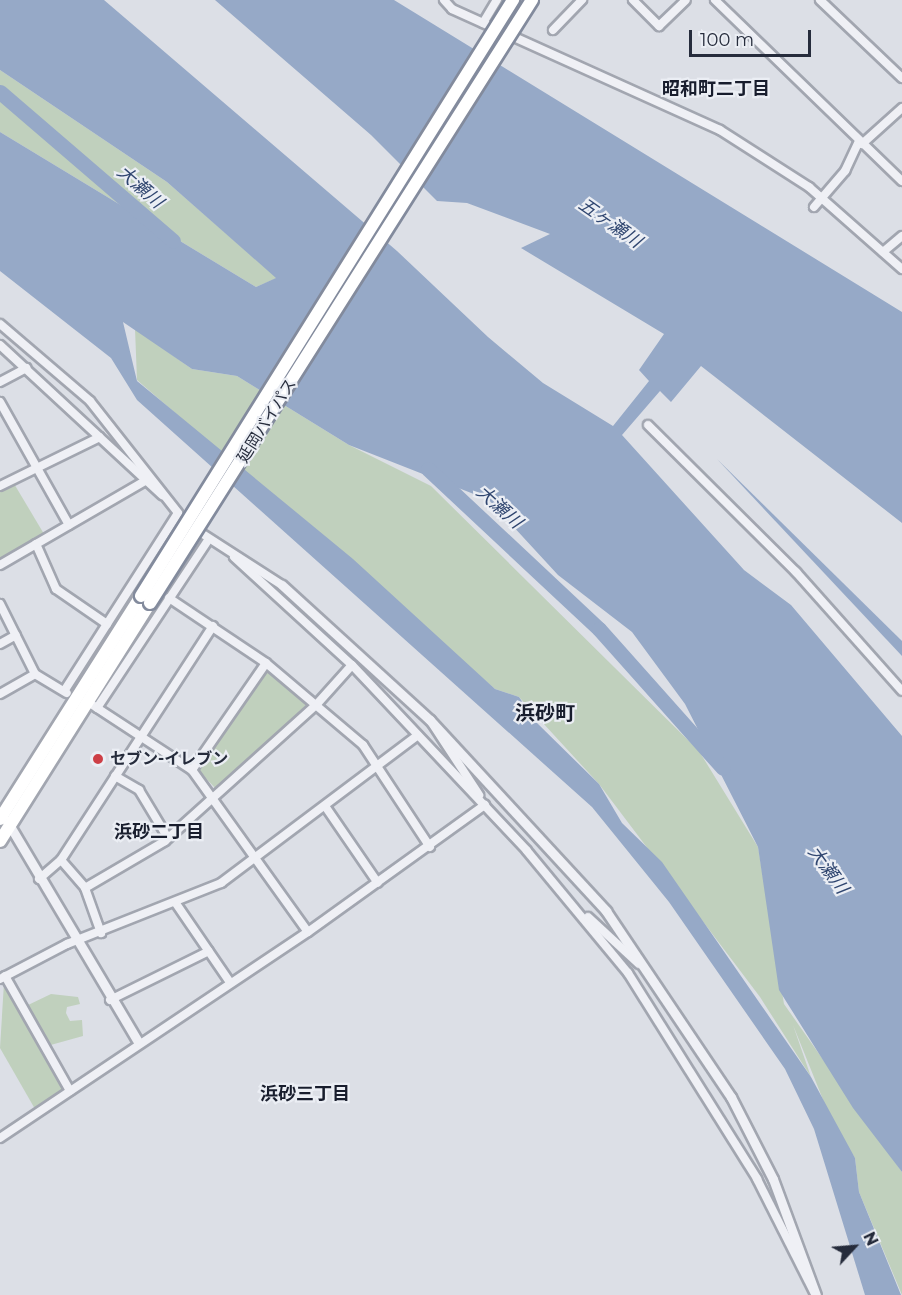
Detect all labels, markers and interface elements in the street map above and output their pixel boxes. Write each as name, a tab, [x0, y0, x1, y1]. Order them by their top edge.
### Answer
scale bar	[692, 18, 814, 56]
text: 100 m	[700, 29, 754, 51]
district label: 昭和町二丁目	[662, 78, 770, 100]
water label: 大瀬川	[113, 161, 167, 213]
water label: 五ヶ瀬川	[574, 194, 646, 252]
street label: 延岡バイパス	[233, 375, 301, 467]
water label: 大瀬川	[472, 481, 526, 533]
district label: 浜砂町	[515, 701, 575, 725]
place label: セブン-イレブン	[110, 749, 228, 769]
marker: セブン-イレブン	[91, 752, 105, 766]
district label: 浜砂二丁目	[114, 821, 204, 843]
water label: 大瀬川	[803, 842, 853, 898]
district label: 浜砂三丁目	[260, 1083, 350, 1105]
north arrow	[824, 1217, 884, 1277]
text: N	[859, 1229, 882, 1249]

